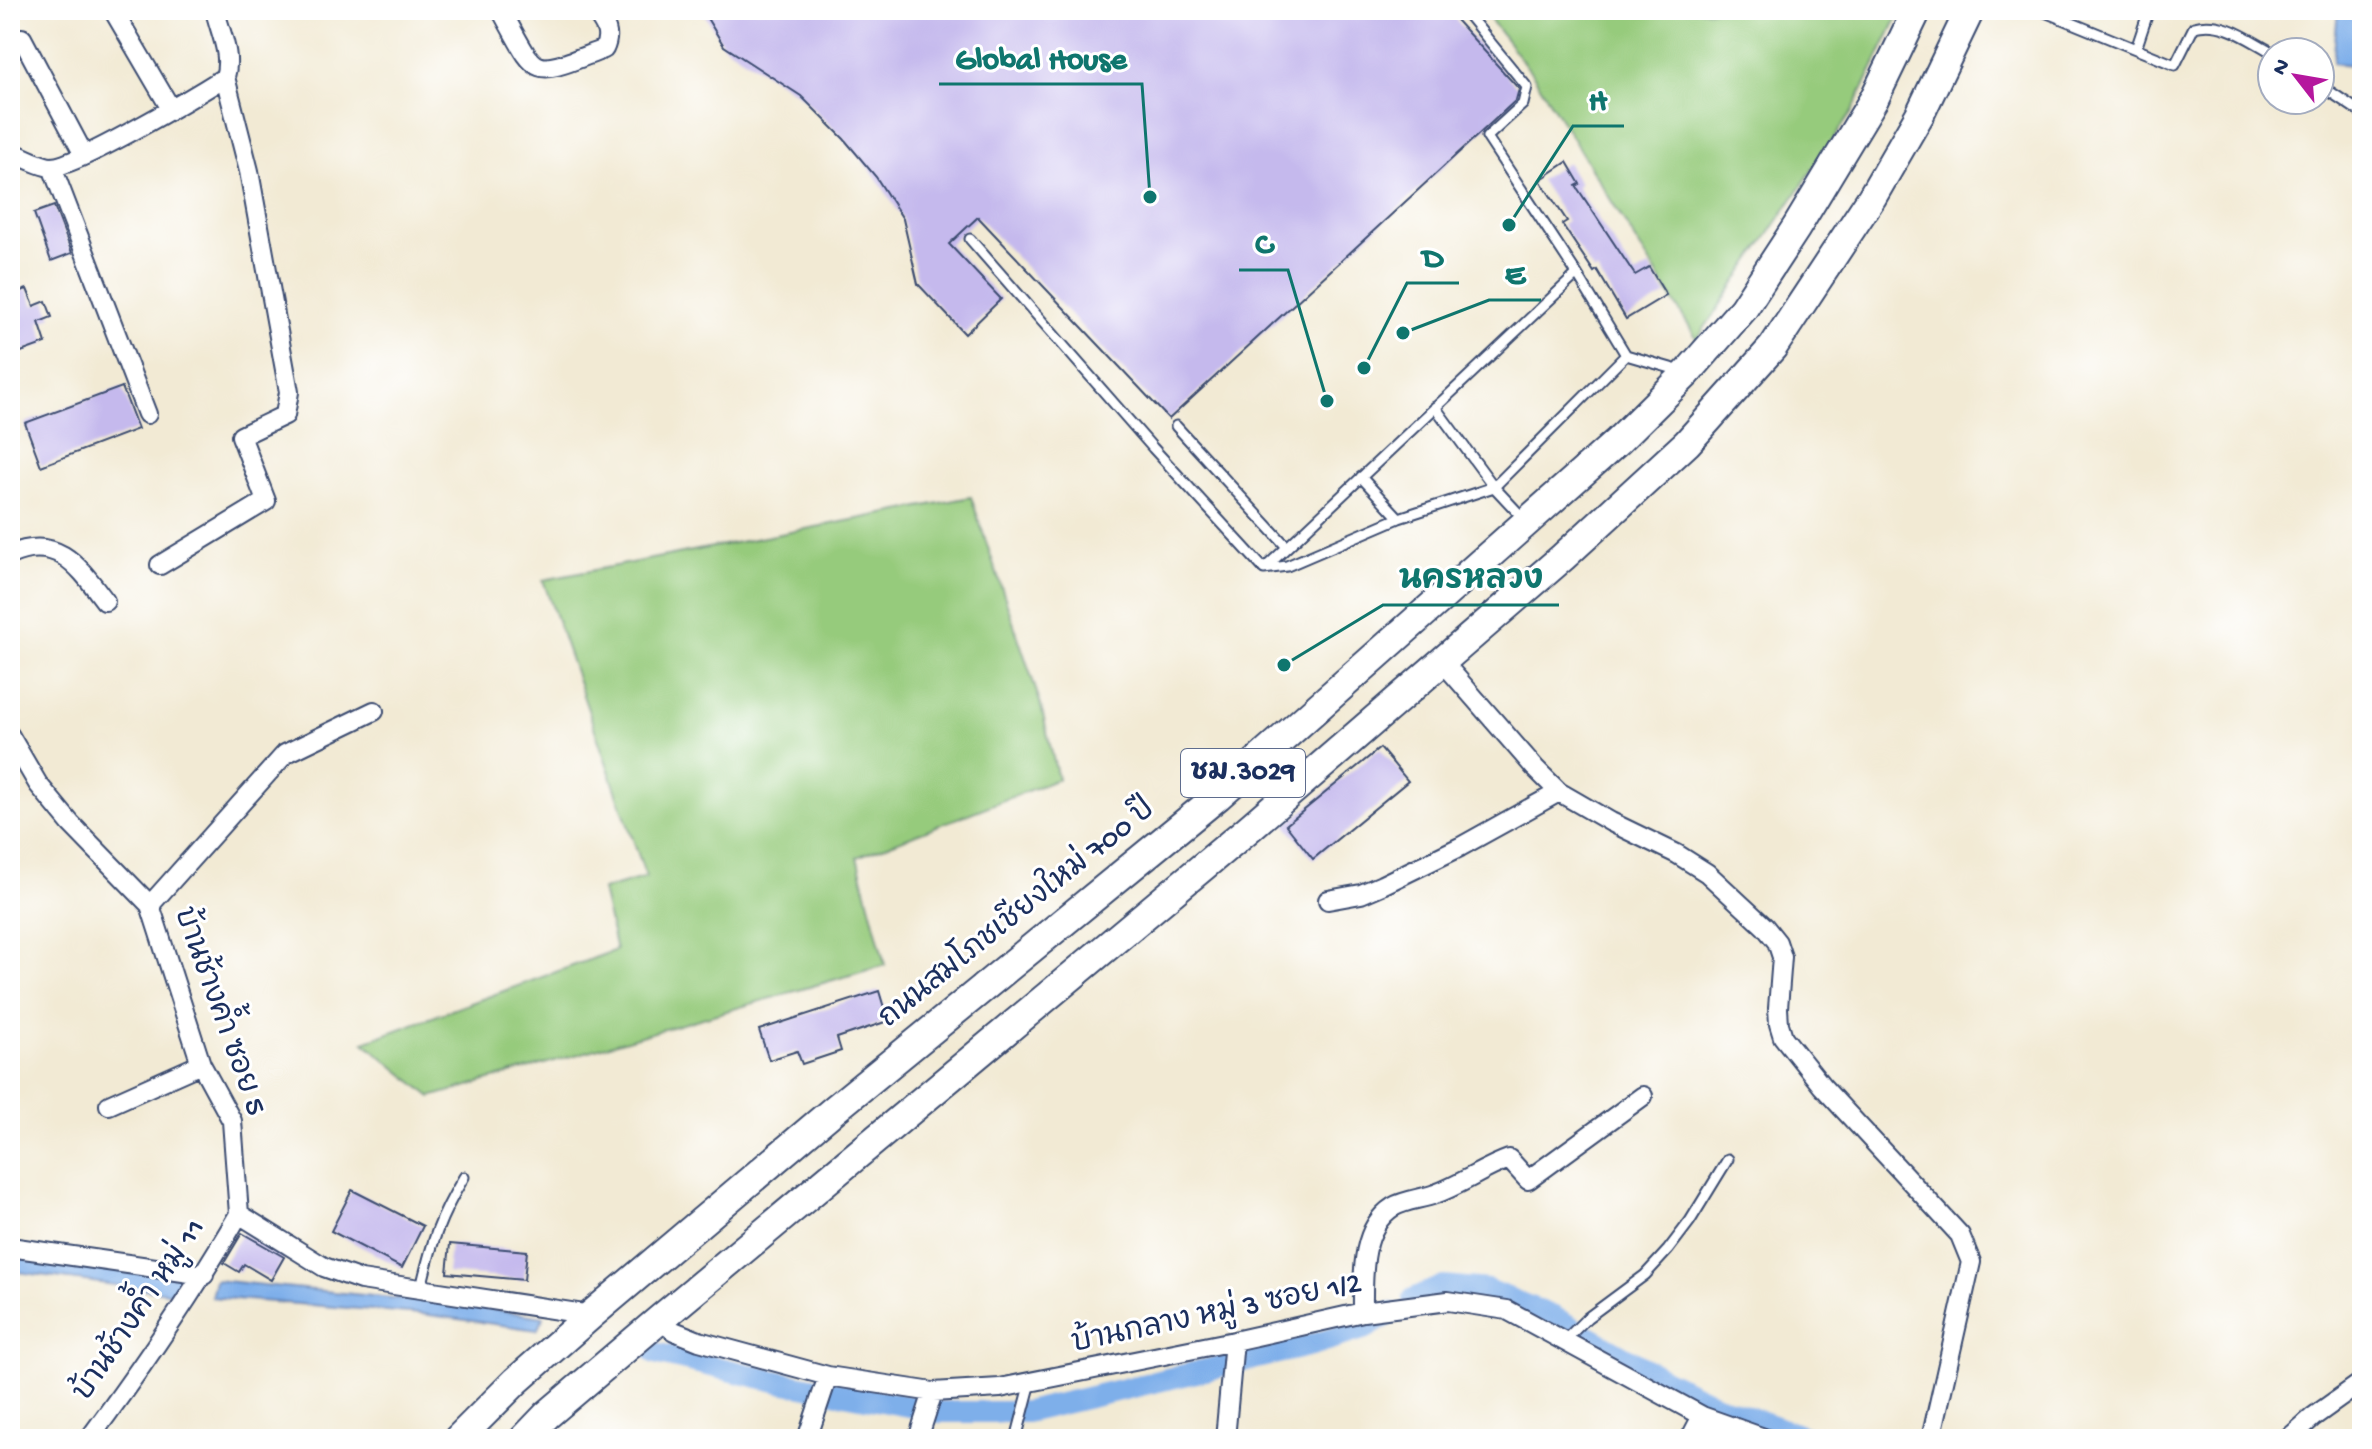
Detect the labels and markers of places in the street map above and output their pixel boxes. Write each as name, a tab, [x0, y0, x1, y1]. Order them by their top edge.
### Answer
callout: Global House	[939, 28, 1142, 84]
callout: H	[1573, 70, 1624, 126]
callout: C	[1239, 214, 1288, 270]
callout: D	[1407, 227, 1459, 283]
callout: E	[1489, 244, 1541, 300]
callout: นครหลวง	[1383, 549, 1559, 605]

